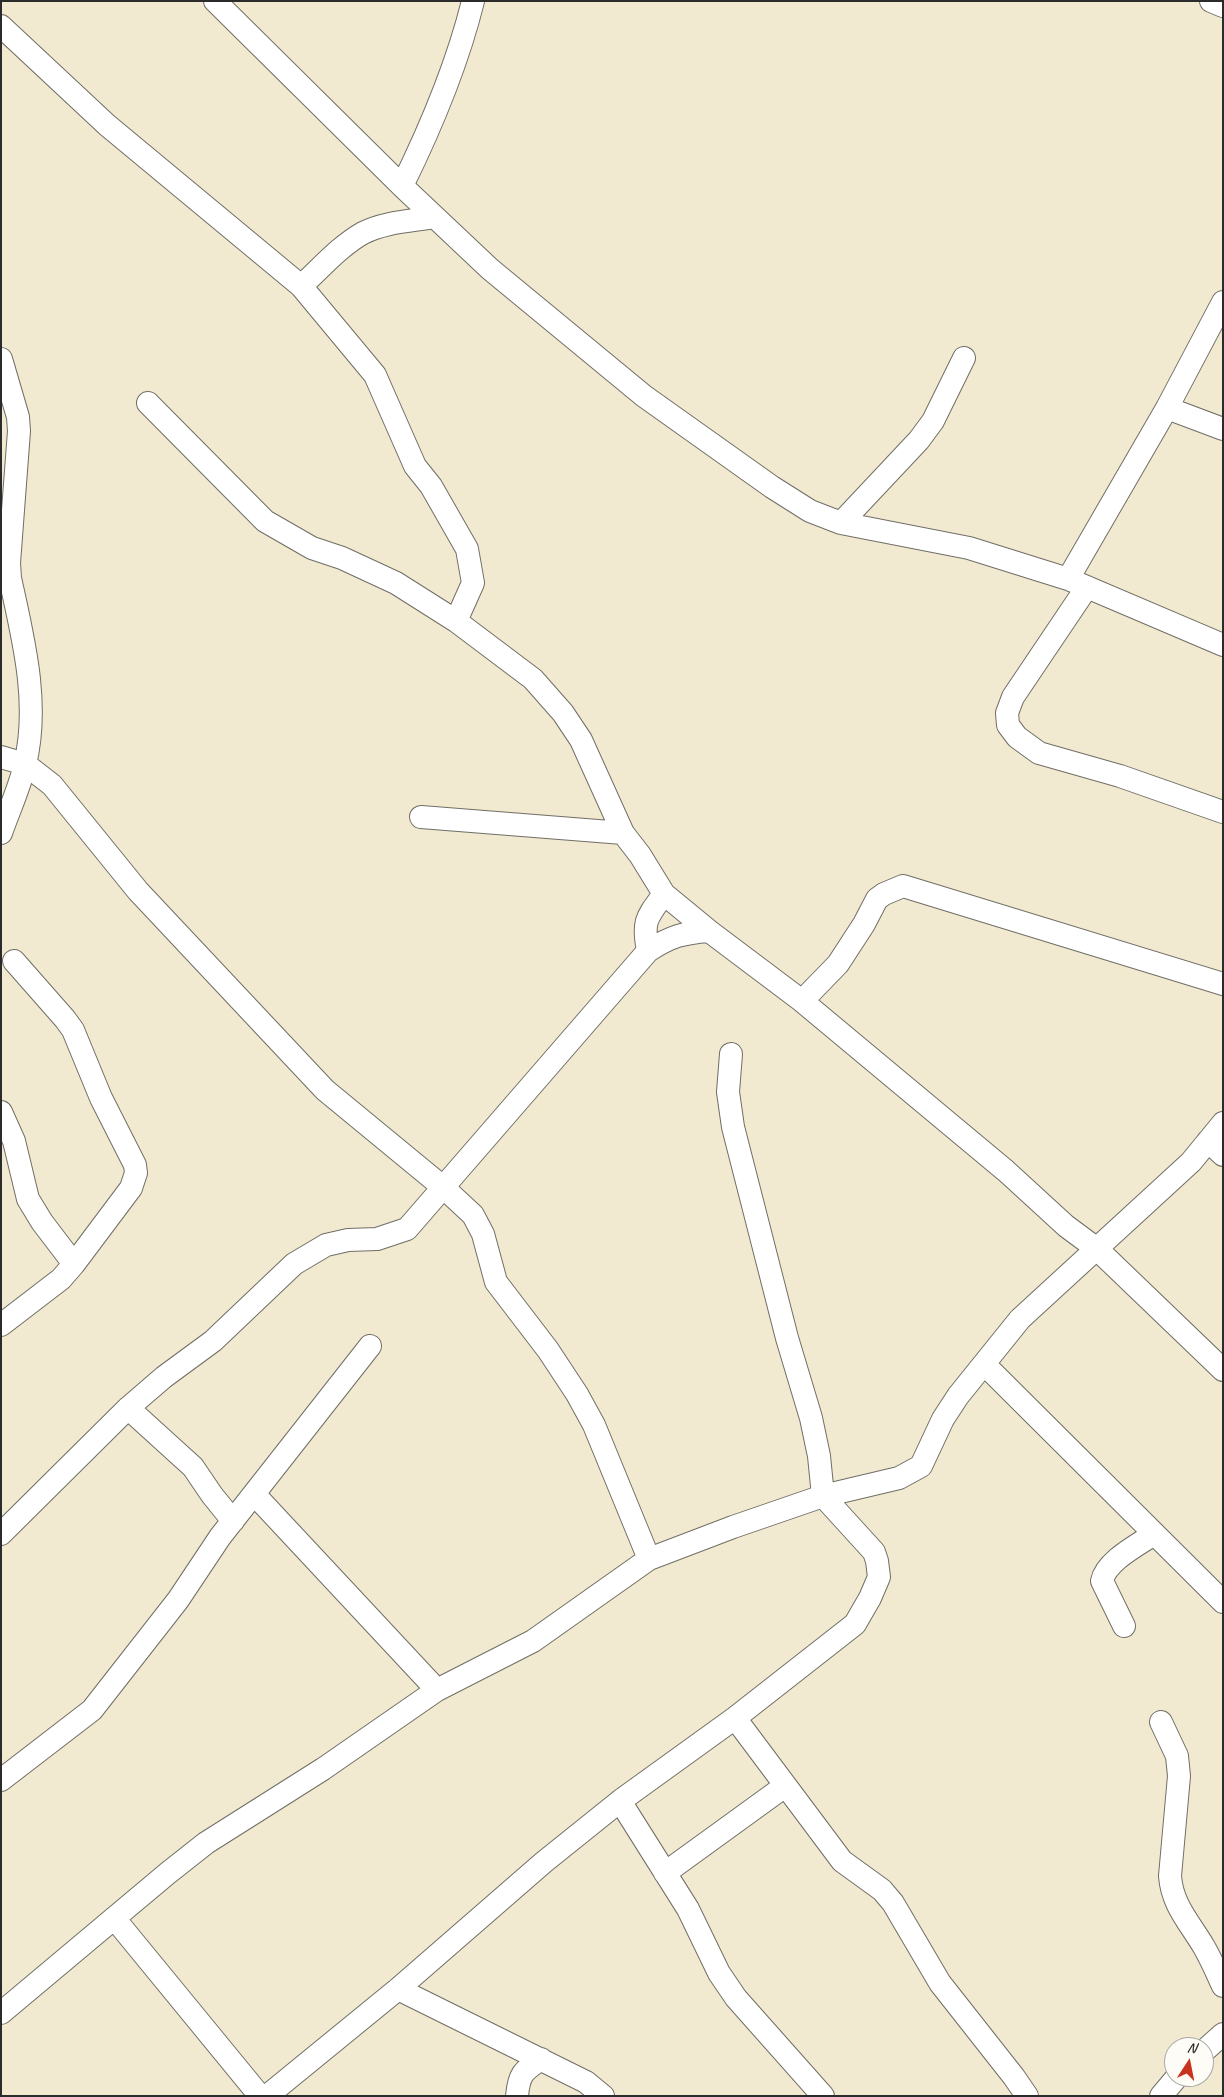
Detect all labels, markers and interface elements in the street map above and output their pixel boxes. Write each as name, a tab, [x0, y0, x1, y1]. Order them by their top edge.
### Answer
north arrow	[1164, 2037, 1214, 2087]
text: N	[1186, 2039, 1198, 2057]

